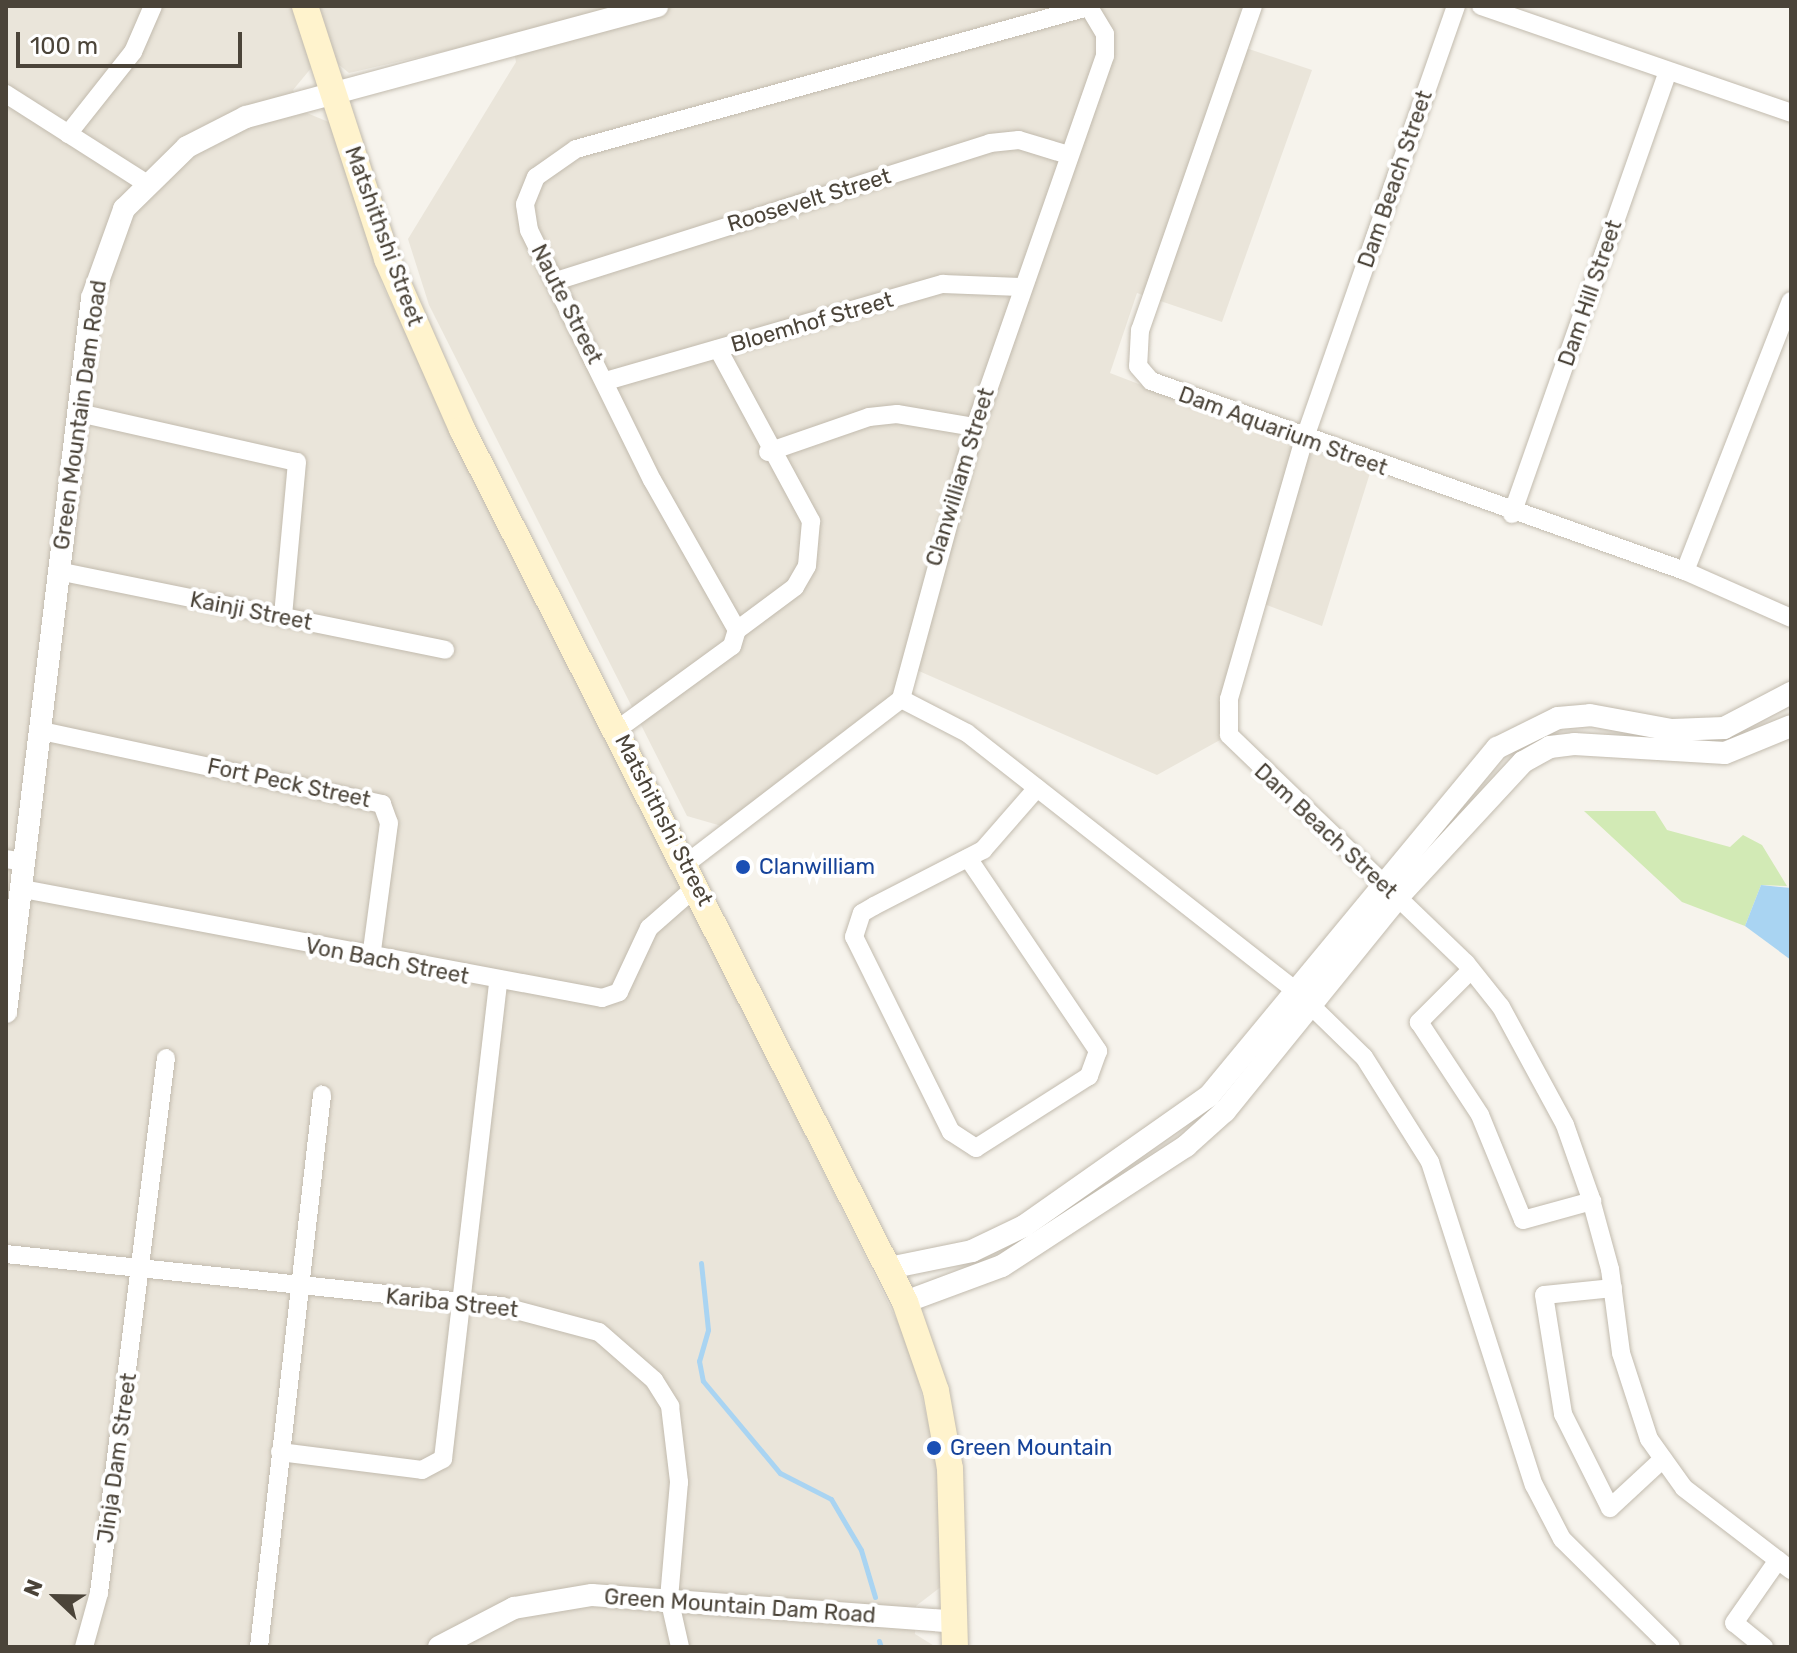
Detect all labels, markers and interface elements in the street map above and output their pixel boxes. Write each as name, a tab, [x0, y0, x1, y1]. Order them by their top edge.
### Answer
scale bar	[20, 16, 246, 66]
text: 100 m	[30, 32, 98, 60]
street label: Dam Beach Street	[1352, 87, 1438, 271]
street label: Matshithshi Street	[339, 143, 429, 329]
street label: Roosevelt Street	[724, 163, 894, 237]
street label: Dam Hill Street	[1553, 216, 1627, 370]
street label: Naute Street	[526, 240, 608, 368]
street label: Green Mountain Dam Road	[48, 278, 112, 552]
street label: Bloemhof Street	[728, 286, 896, 358]
street label: Dam Aquarium Street	[1175, 381, 1391, 481]
street label: Clanwilliam Street	[920, 385, 1000, 569]
street label: Kainji Street	[188, 586, 314, 636]
street label: Matshithshi Street	[609, 730, 719, 910]
street label: Fort Peck Street	[205, 753, 373, 813]
street label: Dam Beach Street	[1249, 758, 1403, 904]
place label: Clanwilliam	[759, 854, 875, 880]
marker: Clanwilliam	[734, 858, 752, 876]
street label: Von Bach Street	[303, 932, 471, 990]
street label: Kariba Street	[384, 1283, 520, 1323]
street label: Jinja Dam Street	[92, 1371, 142, 1545]
place label: Green Mountain	[950, 1435, 1112, 1461]
marker: Green Mountain	[925, 1439, 943, 1457]
north arrow	[16, 1557, 96, 1637]
text: N	[18, 1575, 49, 1600]
street label: Green Mountain Dam Road	[603, 1583, 877, 1629]

